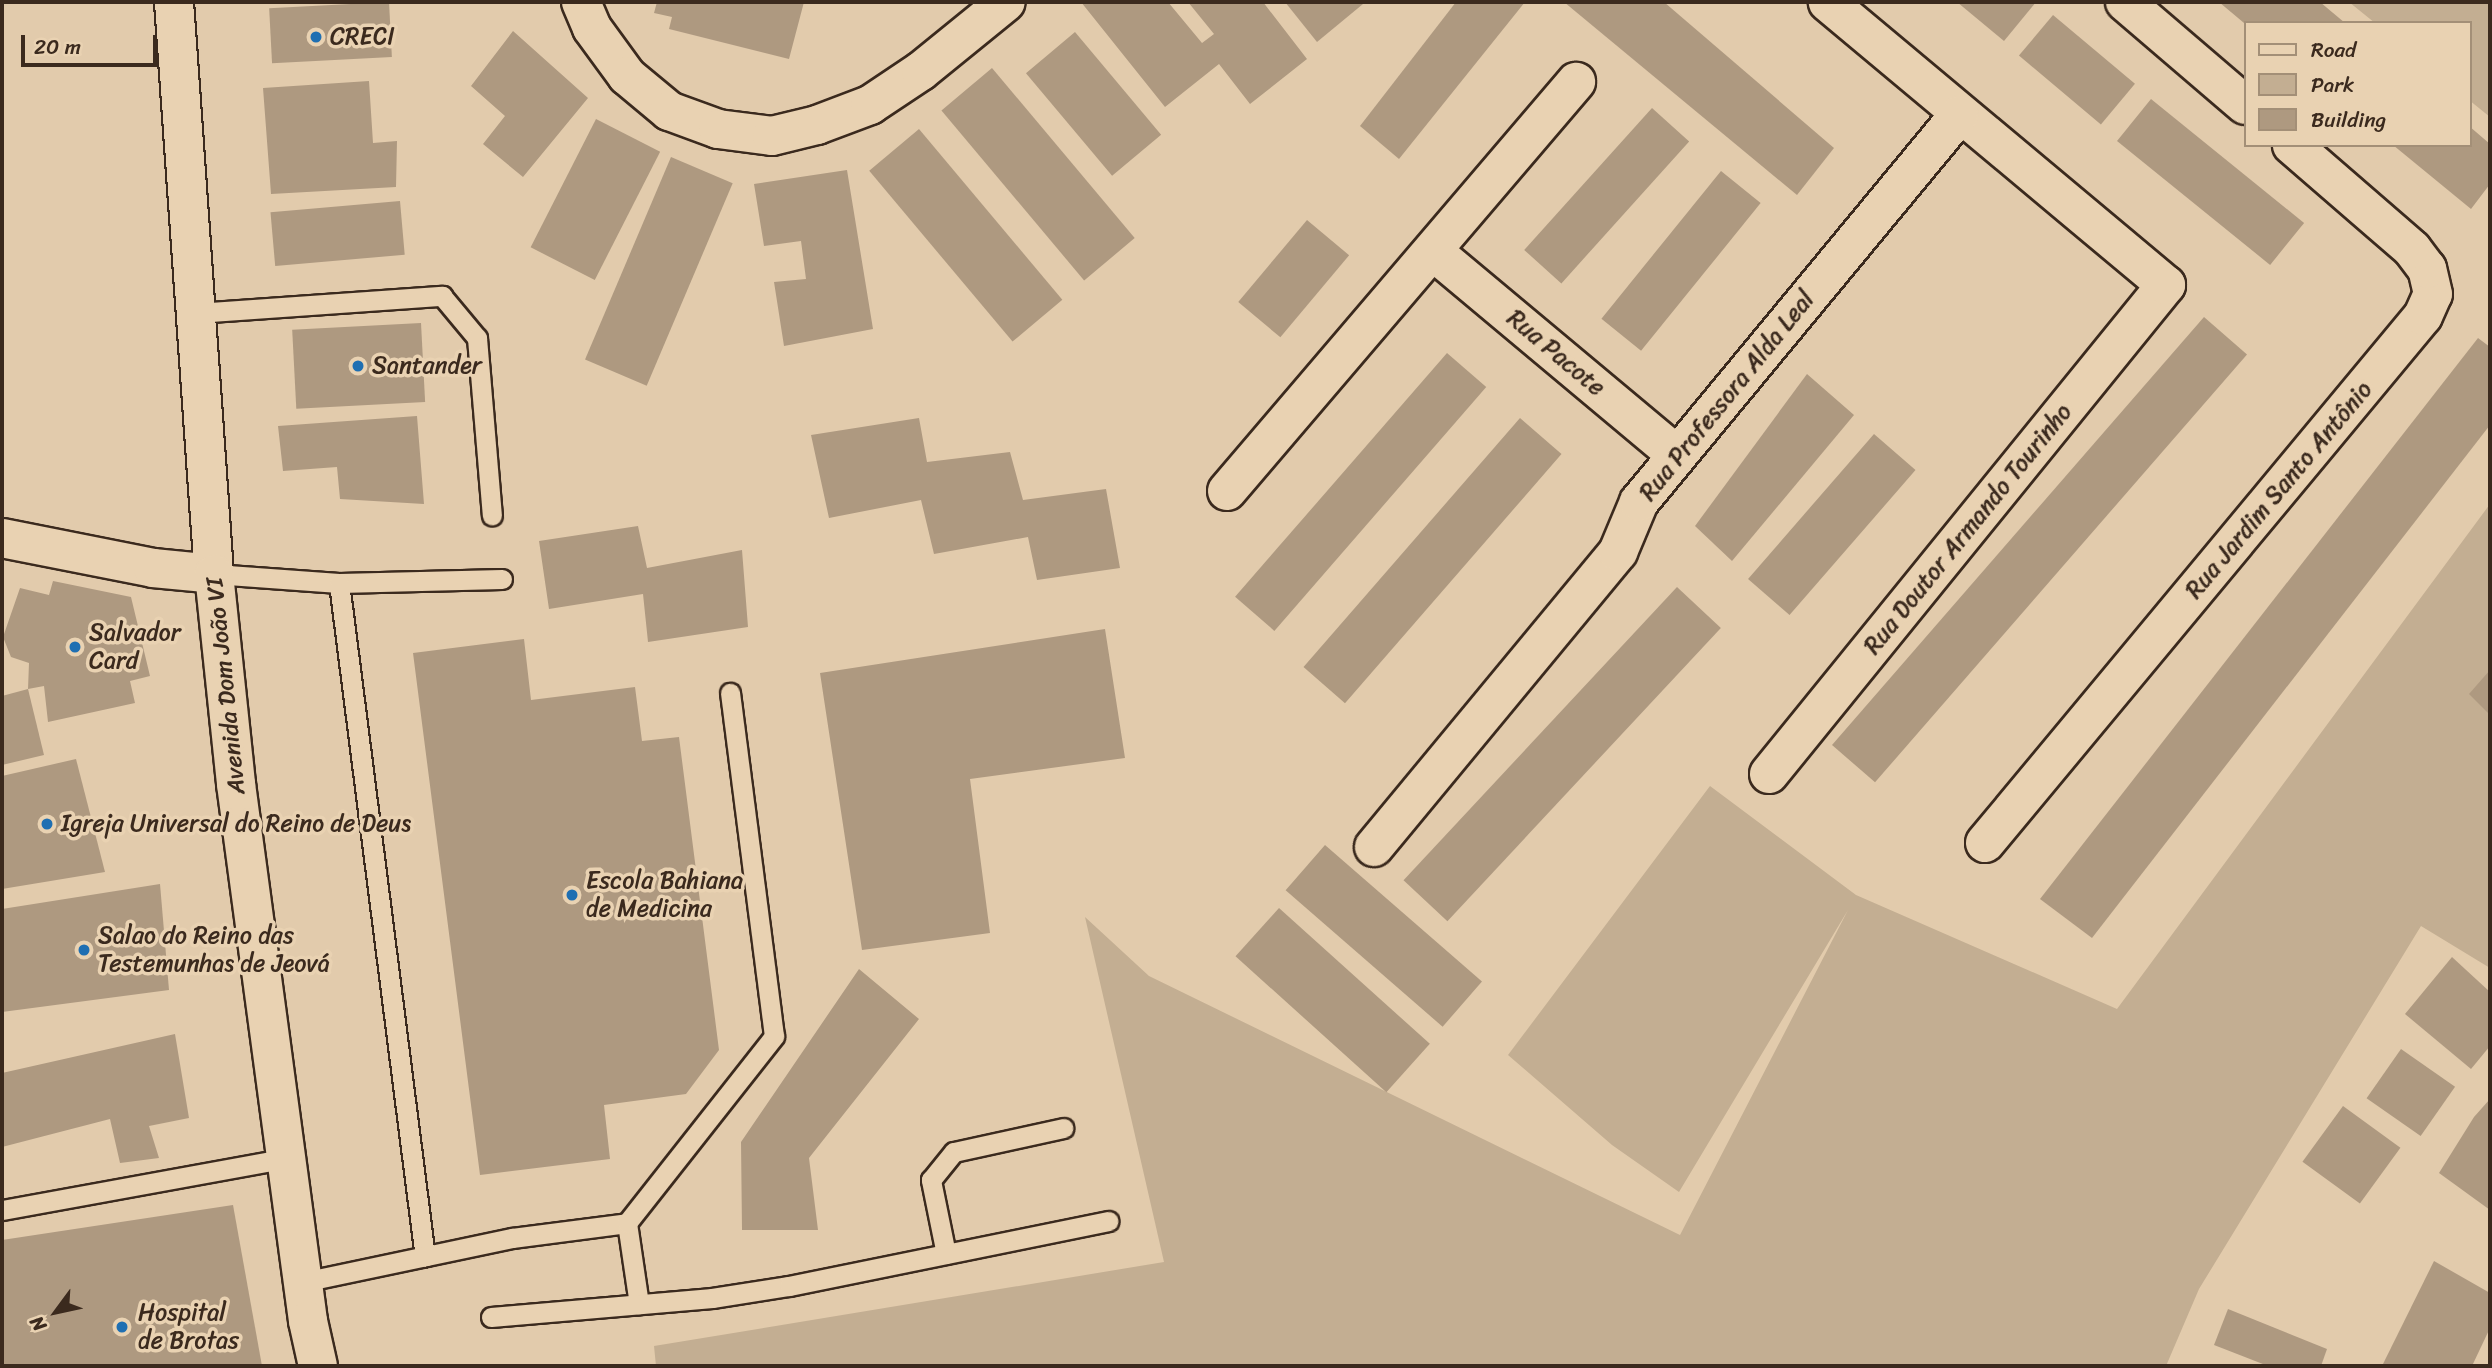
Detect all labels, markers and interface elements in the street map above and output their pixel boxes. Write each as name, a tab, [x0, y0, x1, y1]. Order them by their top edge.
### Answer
scale bar	[24, 21, 161, 65]
legend	[2244, 21, 2471, 147]
place label: CRECI	[330, 23, 395, 51]
text: 20 m	[34, 28, 81, 66]
marker: CRECI	[308, 29, 324, 45]
text: Road	[2311, 31, 2356, 69]
text: Park	[2311, 66, 2354, 104]
text: Building	[2311, 101, 2386, 139]
street label: Rua Professora Alda Leal	[1633, 285, 1821, 507]
street label: Rua Pacote	[1501, 304, 1611, 402]
place label: Santander	[372, 352, 482, 380]
marker: Santander	[350, 358, 366, 374]
street label: Rua Jardim Santo Antônio	[2180, 375, 2378, 605]
street label: Rua Doutor Armando Tourinho	[1858, 398, 2078, 660]
street label: Avenida Dom João VI	[200, 576, 252, 796]
place label: Salvador Card	[89, 619, 181, 675]
marker: Salvador Card	[67, 639, 83, 655]
place label: Igreja Universal do Reino de Deus	[61, 810, 413, 838]
marker: Igreja Universal do Reino de Deus	[39, 816, 55, 832]
place label: Escola Bahiana de Medicina	[586, 867, 743, 923]
marker: Escola Bahiana de Medicina	[564, 887, 580, 903]
place label: Salao do Reino das Testemunhas de Jeová	[98, 922, 331, 978]
marker: Salao do Reino das Testemunhas de Jeová	[76, 942, 92, 958]
north arrow	[21, 1277, 91, 1347]
place label: Hospital de Brotas	[138, 1299, 239, 1355]
text: N	[21, 1309, 55, 1338]
marker: Hospital de Brotas	[112, 1317, 132, 1337]

